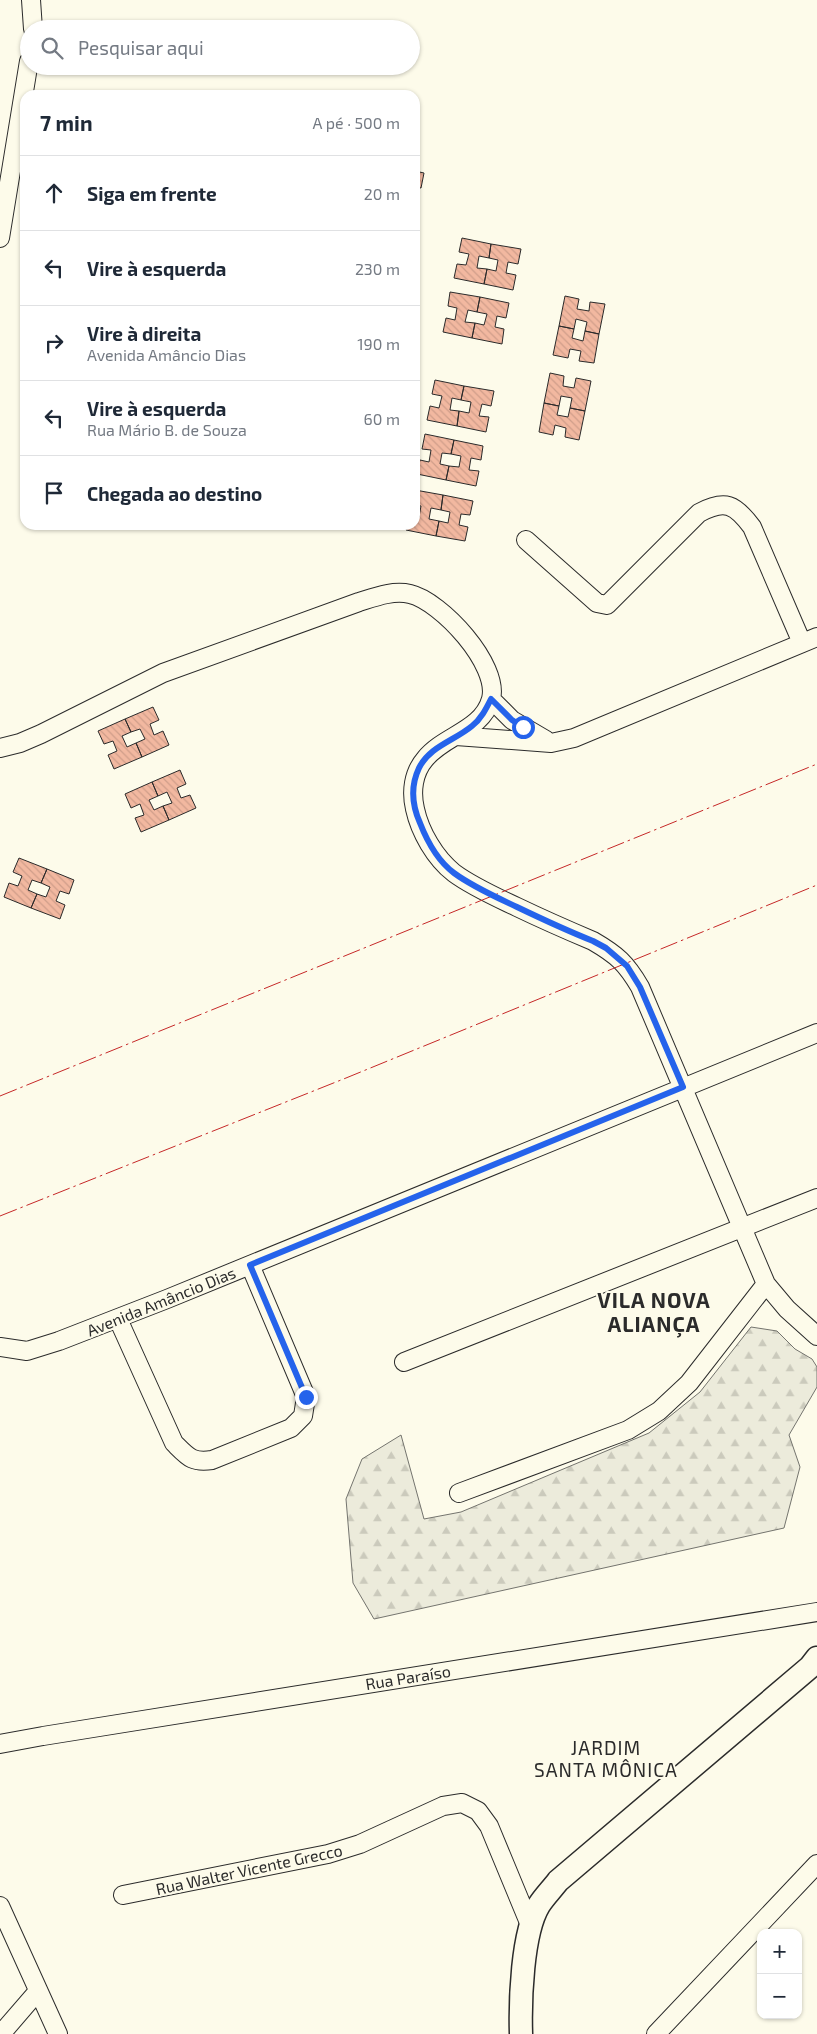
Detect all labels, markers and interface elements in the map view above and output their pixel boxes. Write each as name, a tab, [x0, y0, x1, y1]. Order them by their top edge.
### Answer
search box	[20, 20, 420, 75]
icon: search	[38, 34, 66, 62]
text: Pesquisar aqui	[78, 36, 204, 59]
text: 7 min	[40, 110, 93, 135]
text: A pé · 500 m	[313, 113, 400, 132]
icon: ahead	[40, 179, 68, 207]
text: Siga em frente	[87, 182, 217, 205]
text: 20 m	[364, 184, 400, 203]
icon: left	[40, 254, 68, 282]
text: Vire à esquerda	[87, 257, 226, 280]
text: 230 m	[355, 259, 400, 278]
text: Vire à direita	[87, 322, 201, 345]
icon: right	[40, 329, 68, 357]
text: 190 m	[357, 334, 400, 353]
text: Avenida Amâncio Dias	[87, 345, 246, 364]
text: Vire à esquerda	[87, 397, 226, 420]
icon: left	[40, 404, 68, 432]
text: 60 m	[364, 409, 400, 428]
text: Rua Mário B. de Souza	[87, 420, 247, 439]
icon: arrive	[40, 479, 68, 507]
text: Chegada ao destino	[87, 482, 262, 505]
route start	[512, 716, 535, 739]
street label: Avenida Amâncio Dias	[84, 1262, 238, 1340]
district label: VILA NOVA ALIANÇA	[597, 1287, 711, 1338]
route end	[295, 1386, 318, 1409]
street label: Rua Paraíso	[364, 1661, 452, 1693]
district label: JARDIM SANTA MÔNICA	[534, 1736, 678, 1781]
street label: Rua Walter Vicente Grecco	[154, 1840, 344, 1898]
map controls	[757, 1929, 802, 2019]
button: +	[757, 1929, 802, 1974]
button: −	[757, 1974, 802, 2019]

